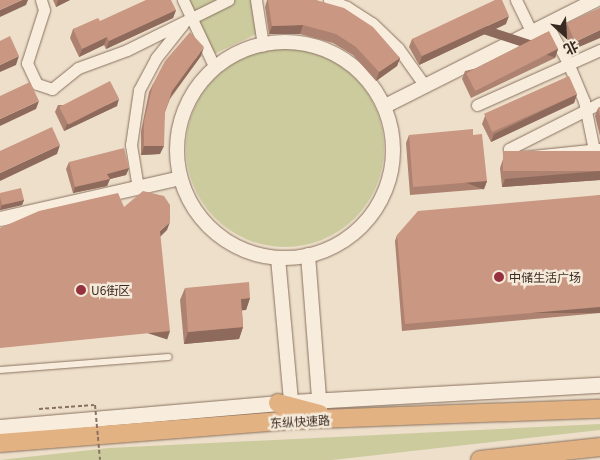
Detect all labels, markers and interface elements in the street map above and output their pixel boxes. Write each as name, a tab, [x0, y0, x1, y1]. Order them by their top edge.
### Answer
north arrow	[540, 10, 590, 60]
text: 北	[561, 37, 582, 61]
place label: 中储生活广场	[509, 270, 581, 284]
marker: 中储生活广场	[493, 271, 505, 283]
place label: U6街区	[91, 283, 130, 297]
marker: U6街区	[75, 284, 87, 296]
street label: 东纵快速路	[270, 412, 330, 430]

